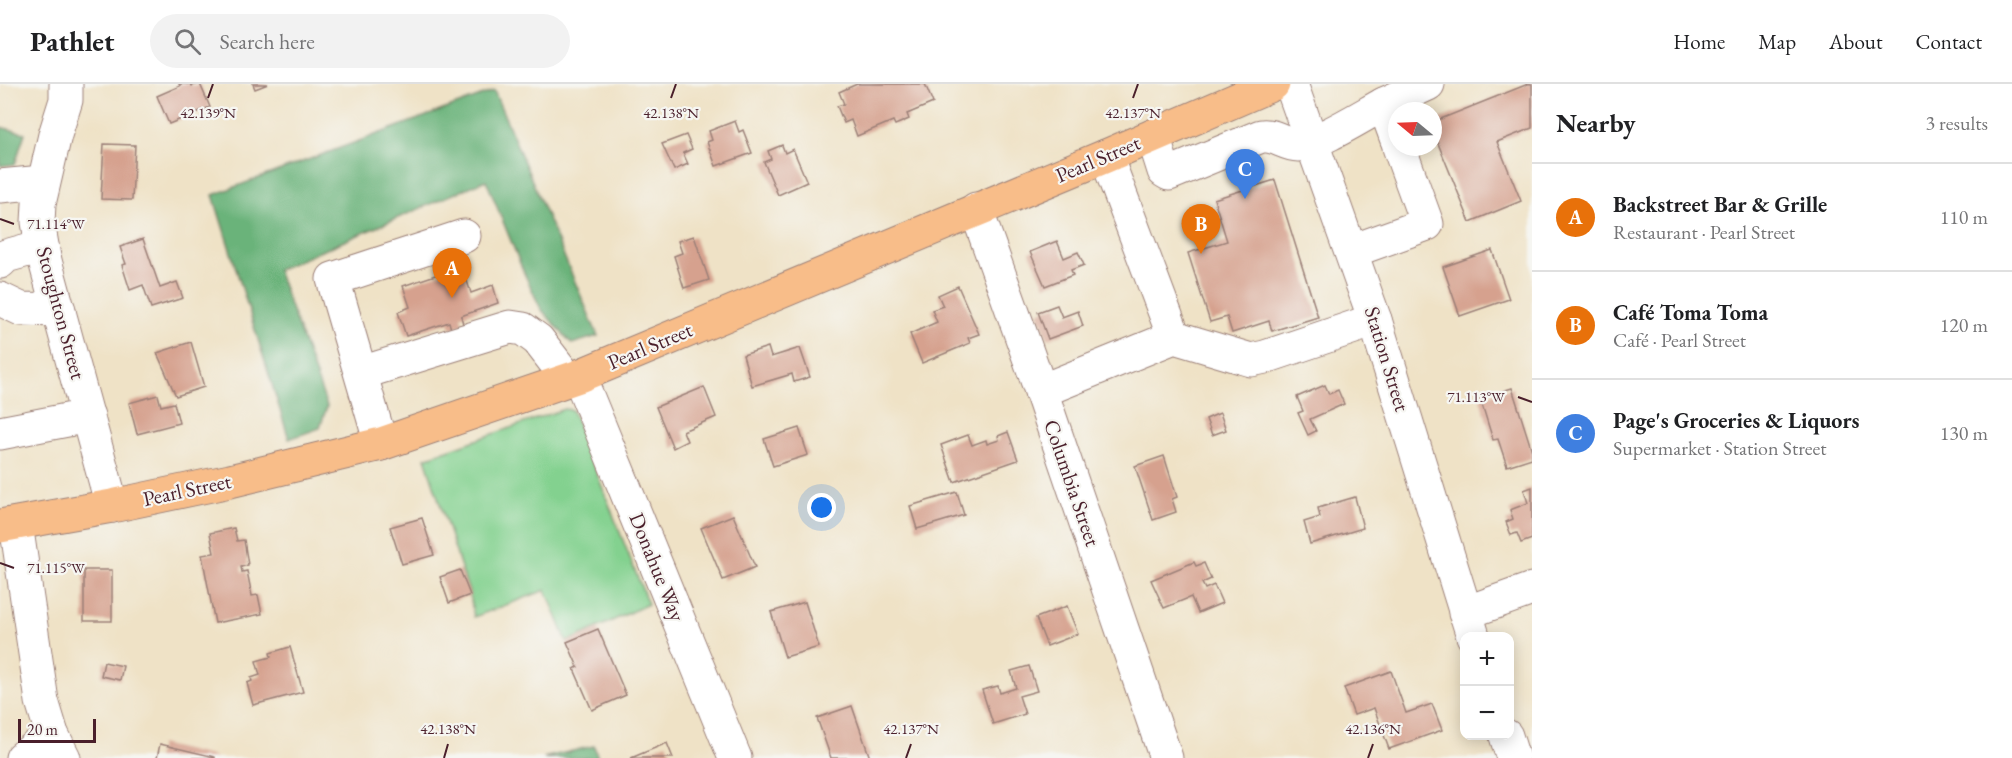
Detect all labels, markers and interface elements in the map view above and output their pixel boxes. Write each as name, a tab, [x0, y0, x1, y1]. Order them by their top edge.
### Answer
search box	[150, 14, 570, 68]
text: Pathlet	[30, 23, 114, 59]
icon: search	[171, 25, 204, 58]
text: Search here	[219, 27, 315, 56]
text: Home	[1673, 28, 1725, 55]
text: Map	[1758, 28, 1796, 55]
text: About	[1829, 28, 1882, 55]
text: Contact	[1915, 28, 1982, 55]
north arrow	[1388, 102, 1442, 156]
text: 42.139°N	[180, 103, 236, 122]
text: 42.138°N	[643, 103, 699, 122]
text: 42.137°N	[1105, 103, 1161, 122]
text: Nearby	[1556, 106, 1636, 140]
text: 3 results	[1925, 110, 1988, 136]
street label: Pearl Street	[1051, 128, 1145, 188]
pin: C	[1226, 150, 1264, 199]
text: Backstreet Bar & Grille	[1613, 190, 1827, 219]
pin: B	[1182, 204, 1220, 254]
text: A	[1568, 204, 1583, 230]
text: 110 m	[1940, 204, 1988, 230]
text: 71.114°W	[27, 214, 85, 233]
text: Restaurant · Pearl Street	[1613, 219, 1795, 245]
street label: Stoughton Street	[31, 244, 92, 383]
pin: A	[432, 248, 472, 298]
text: Café Toma Toma	[1613, 298, 1768, 327]
street label: Station Street	[1359, 303, 1416, 415]
text: B	[1569, 312, 1582, 338]
text: 120 m	[1940, 312, 1988, 338]
street label: Pearl Street	[603, 315, 697, 375]
text: Café · Pearl Street	[1613, 327, 1746, 353]
text: 71.113°W	[1447, 387, 1505, 406]
text: Page's Groceries & Liquors	[1613, 406, 1859, 435]
street label: Columbia Street	[1038, 416, 1107, 550]
text: C	[1568, 420, 1583, 446]
text: 130 m	[1940, 420, 1988, 446]
text: Supermarket · Station Street	[1613, 435, 1827, 461]
street label: Pearl Street	[140, 467, 234, 512]
your location	[807, 493, 836, 522]
street label: Donahue Way	[624, 509, 692, 626]
text: 71.115°W	[27, 558, 85, 577]
map controls	[1460, 632, 1514, 740]
button: +	[1460, 632, 1514, 686]
button: −	[1460, 686, 1514, 740]
scale bar	[18, 716, 96, 744]
text: 20 m	[27, 719, 58, 740]
text: 42.138°N	[420, 719, 476, 738]
text: 42.137°N	[883, 719, 939, 738]
text: 42.136°N	[1345, 719, 1401, 738]

